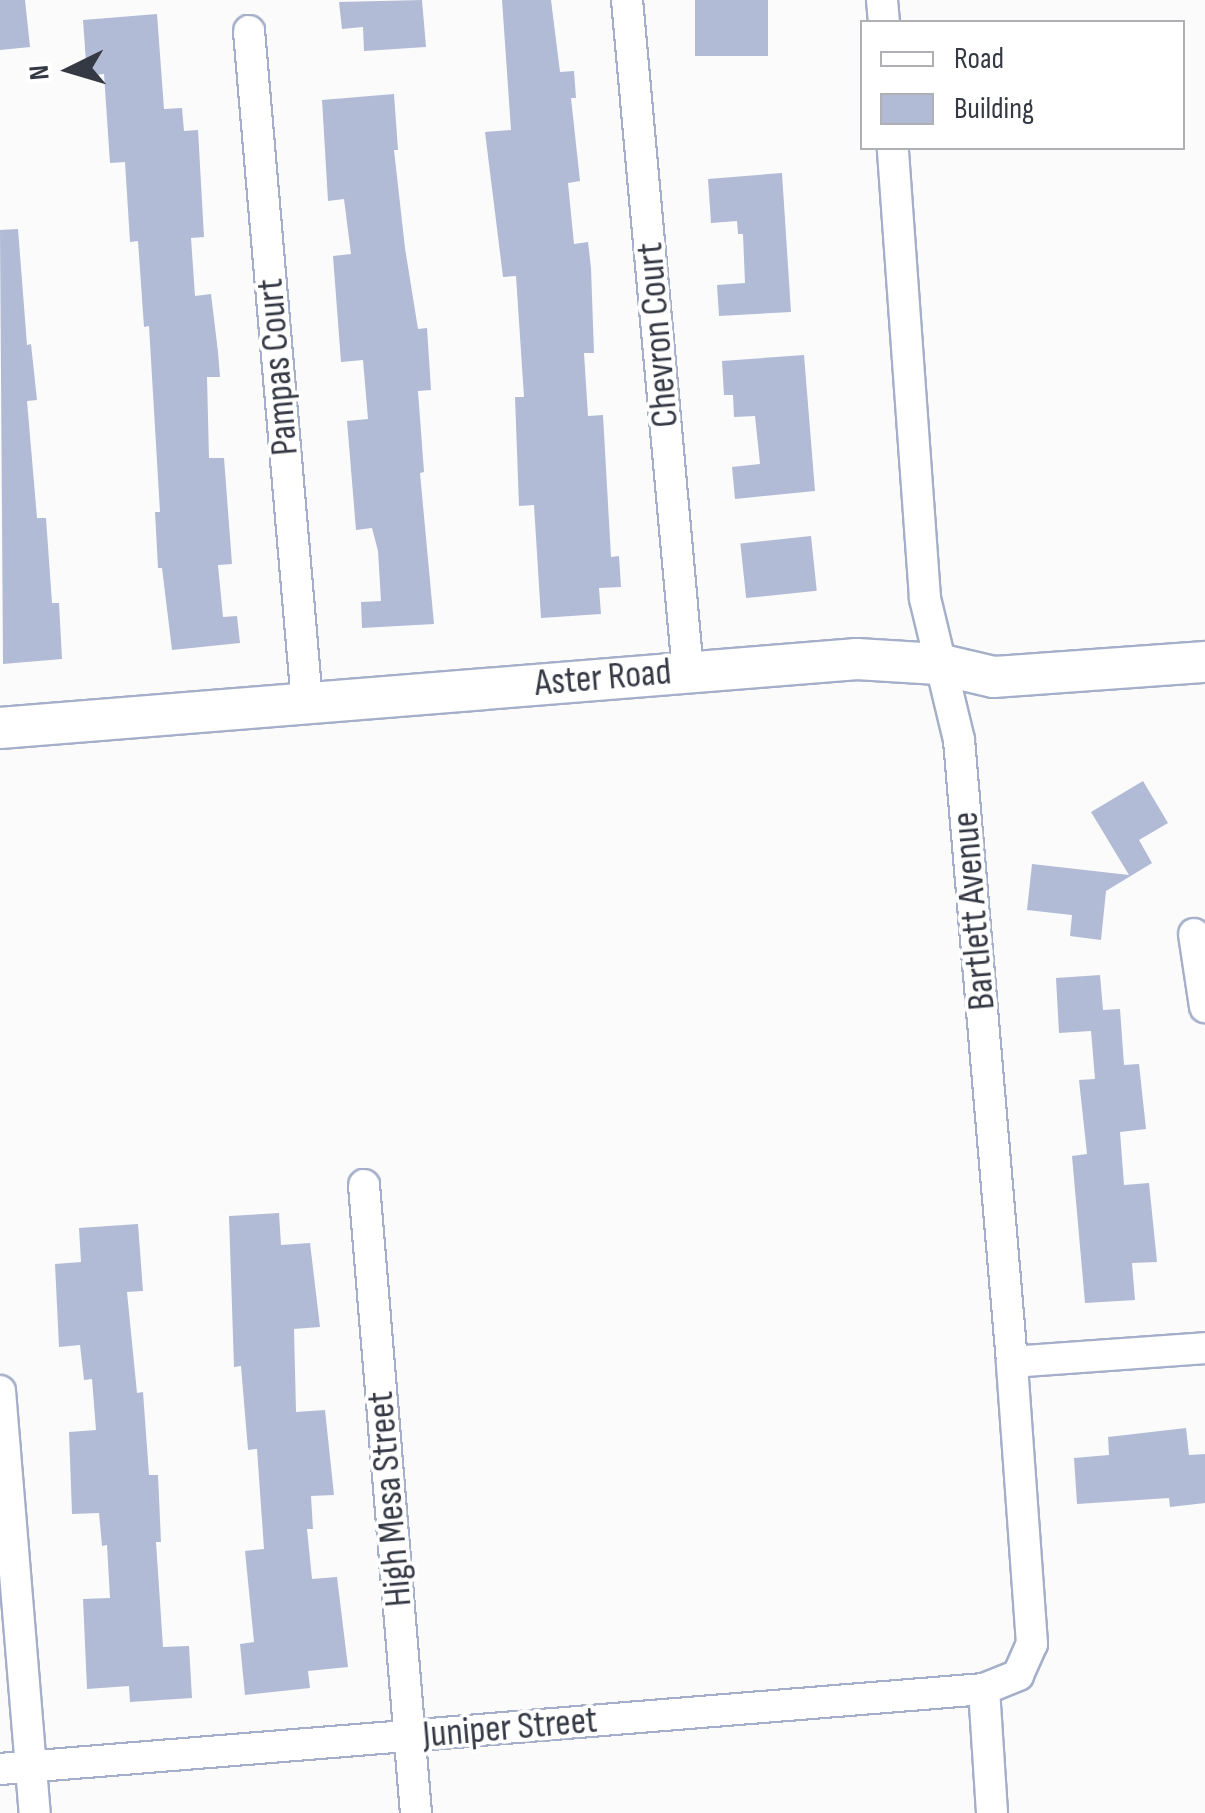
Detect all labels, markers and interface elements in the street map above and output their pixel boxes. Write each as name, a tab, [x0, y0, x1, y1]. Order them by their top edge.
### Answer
north arrow	[20, 20, 120, 120]
legend	[860, 20, 1185, 150]
text: Road	[954, 41, 1004, 77]
text: N	[23, 64, 57, 82]
text: Building	[954, 91, 1034, 127]
street label: Chevron Court	[627, 241, 689, 429]
street label: Pampas Court	[248, 277, 308, 457]
street label: Aster Road	[533, 649, 673, 707]
street label: Bartlett Avenue	[943, 810, 1005, 1012]
street label: High Mesa Street	[358, 1389, 422, 1609]
street label: Juniper Street	[421, 1698, 599, 1758]

